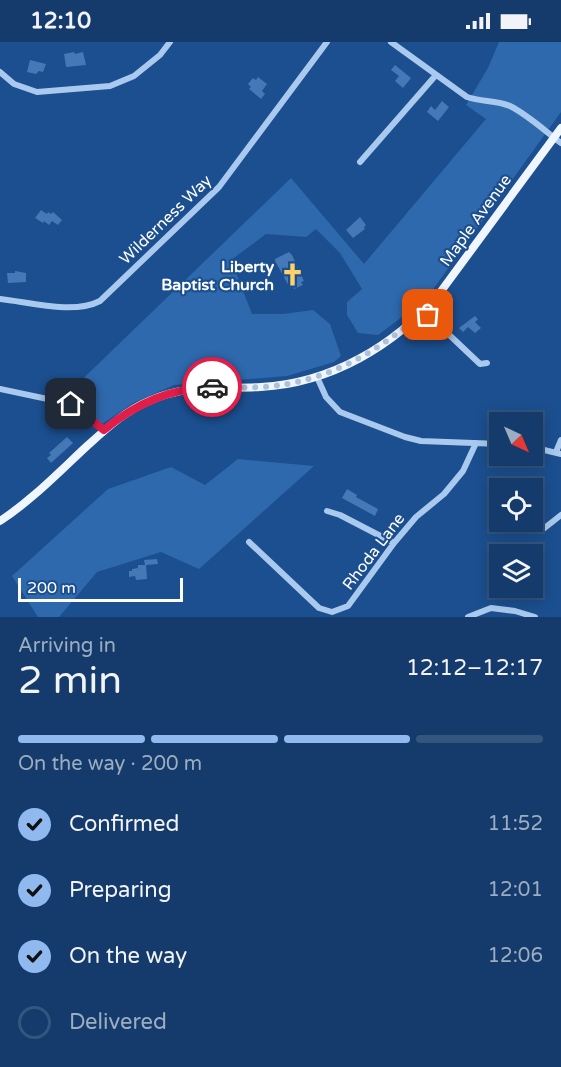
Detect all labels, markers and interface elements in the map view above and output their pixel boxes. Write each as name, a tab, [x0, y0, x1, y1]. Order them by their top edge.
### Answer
text: 12:10	[30, 8, 91, 34]
street label: Wilderness Way	[115, 170, 216, 269]
street label: Maple Avenue	[436, 171, 516, 271]
place label: Liberty Baptist Church	[161, 257, 274, 295]
church icon: Liberty Baptist Church	[279, 262, 305, 288]
pin	[402, 289, 453, 340]
icon: bag	[411, 298, 444, 331]
courier	[182, 357, 242, 417]
icon: car	[196, 371, 229, 404]
pin	[45, 378, 96, 429]
icon: home	[54, 387, 87, 420]
north arrow	[489, 412, 543, 466]
map controls	[489, 412, 543, 598]
button: locate	[489, 478, 543, 532]
street label: Rhoda Lane	[338, 509, 409, 594]
button: layers	[489, 544, 543, 598]
scale bar	[18, 575, 183, 602]
text: 200 m	[27, 578, 76, 598]
text: Arriving in	[18, 634, 116, 658]
text: 12:12–12:17	[406, 655, 543, 681]
text: 2 min	[18, 657, 122, 704]
text: On the way · 200 m	[18, 752, 202, 776]
icon: check	[18, 808, 51, 841]
text: Confirmed	[69, 811, 179, 837]
text: 11:52	[488, 812, 543, 836]
icon: check	[18, 874, 51, 907]
text: Preparing	[69, 877, 172, 903]
text: 12:01	[488, 878, 543, 902]
icon: check	[18, 940, 51, 973]
text: On the way	[69, 943, 187, 969]
text: 12:06	[488, 944, 543, 968]
text: Delivered	[69, 1009, 167, 1035]

